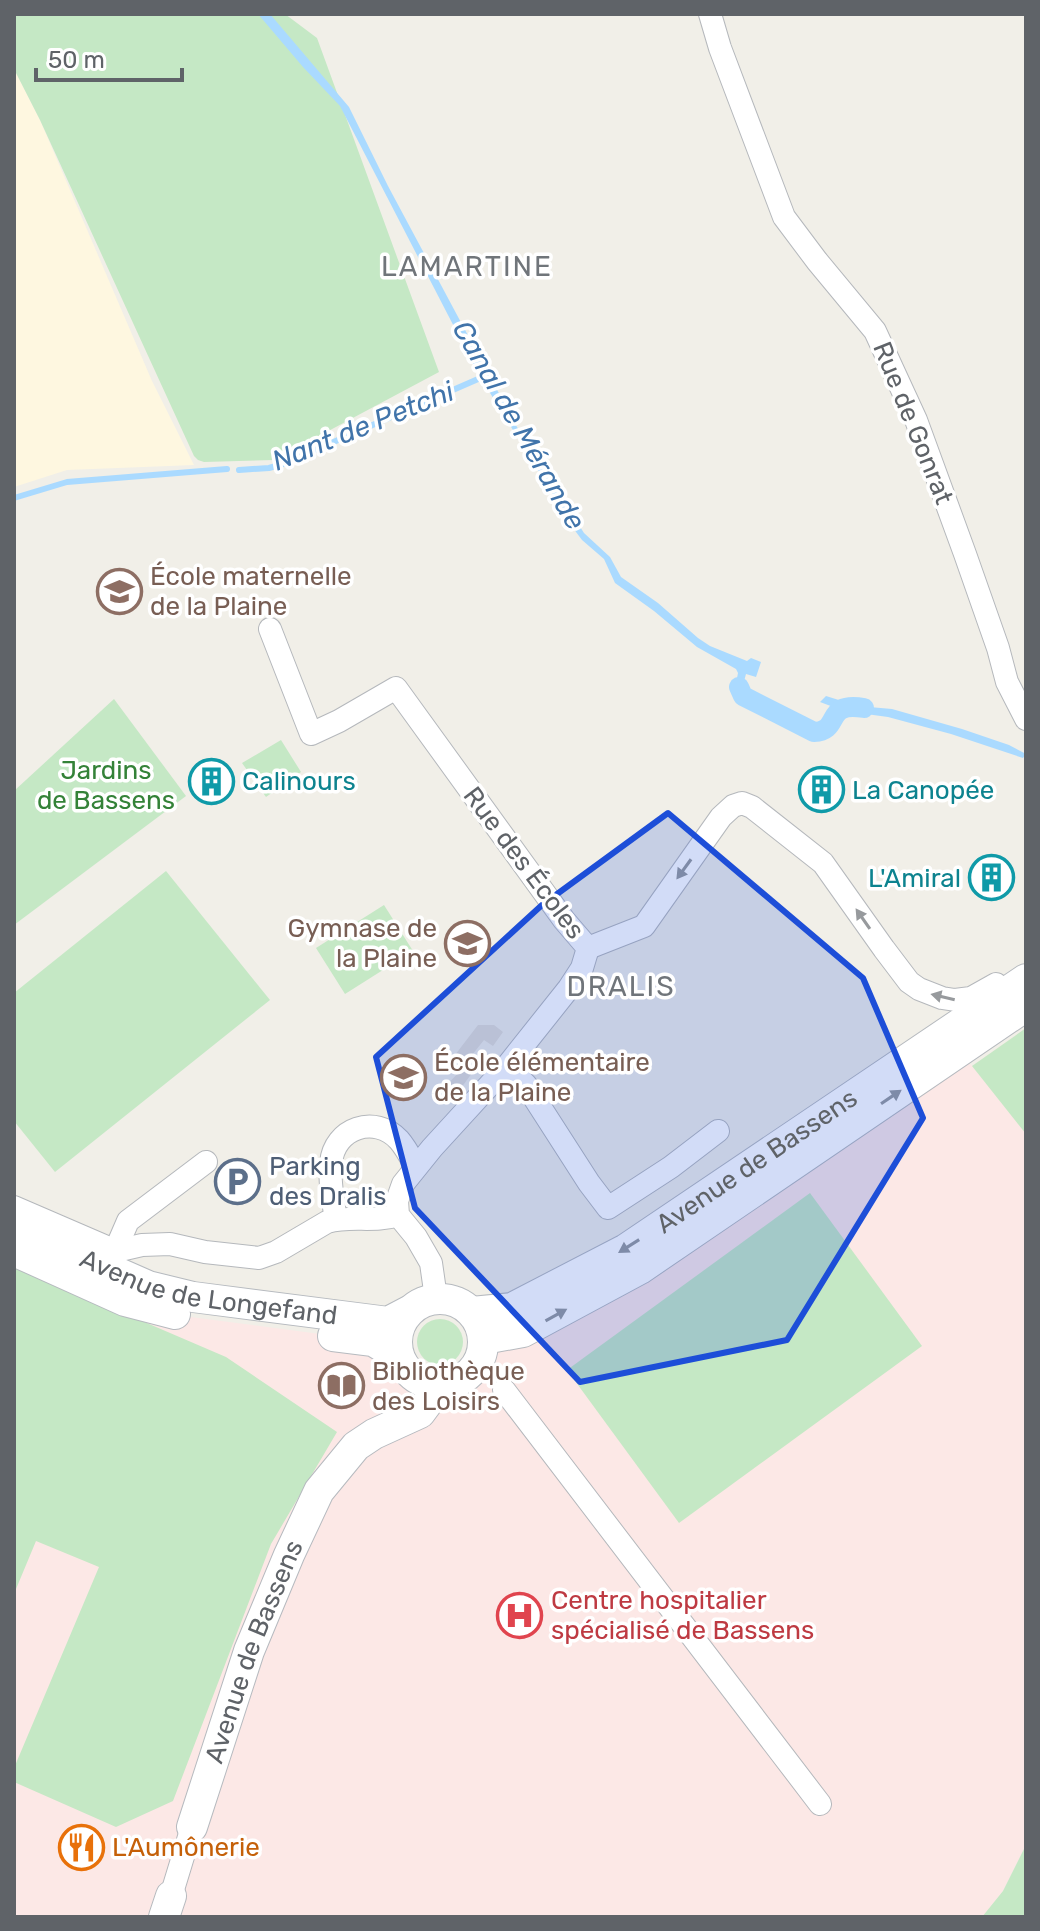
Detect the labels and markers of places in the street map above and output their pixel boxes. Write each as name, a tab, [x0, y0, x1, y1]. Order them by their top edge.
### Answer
place label: École maternelle de la Plaine	[150, 561, 352, 622]
school or university icon: École maternelle de la Plaine	[95, 567, 143, 615]
building icon: Calinours	[187, 757, 235, 805]
place label: Calinours	[242, 766, 356, 797]
building icon: La Canopée	[797, 766, 845, 814]
place label: La Canopée	[852, 775, 994, 806]
building icon: L'Amiral	[968, 854, 1016, 902]
place label: L'Amiral	[868, 863, 961, 894]
place label: Gymnase de la Plaine	[287, 913, 437, 974]
school or university icon: Gymnase de la Plaine	[444, 919, 492, 967]
place label: École élémentaire de la Plaine	[434, 1047, 650, 1108]
school or university icon: École élémentaire de la Plaine	[379, 1053, 427, 1101]
place label: Parking des Dralis	[269, 1151, 386, 1212]
parking icon: Parking des Dralis	[214, 1157, 262, 1205]
place label: Bibliothèque des Loisirs	[372, 1356, 525, 1417]
library icon: Bibliothèque des Loisirs	[317, 1362, 365, 1410]
place label: Centre hospitalier spécialisé de Bassens	[551, 1585, 814, 1646]
hospital icon: Centre hospitalier spécialisé de Bassens	[496, 1591, 544, 1639]
restaurant icon: L'Aumônerie	[57, 1823, 105, 1871]
place label: L'Aumônerie	[112, 1832, 260, 1863]

